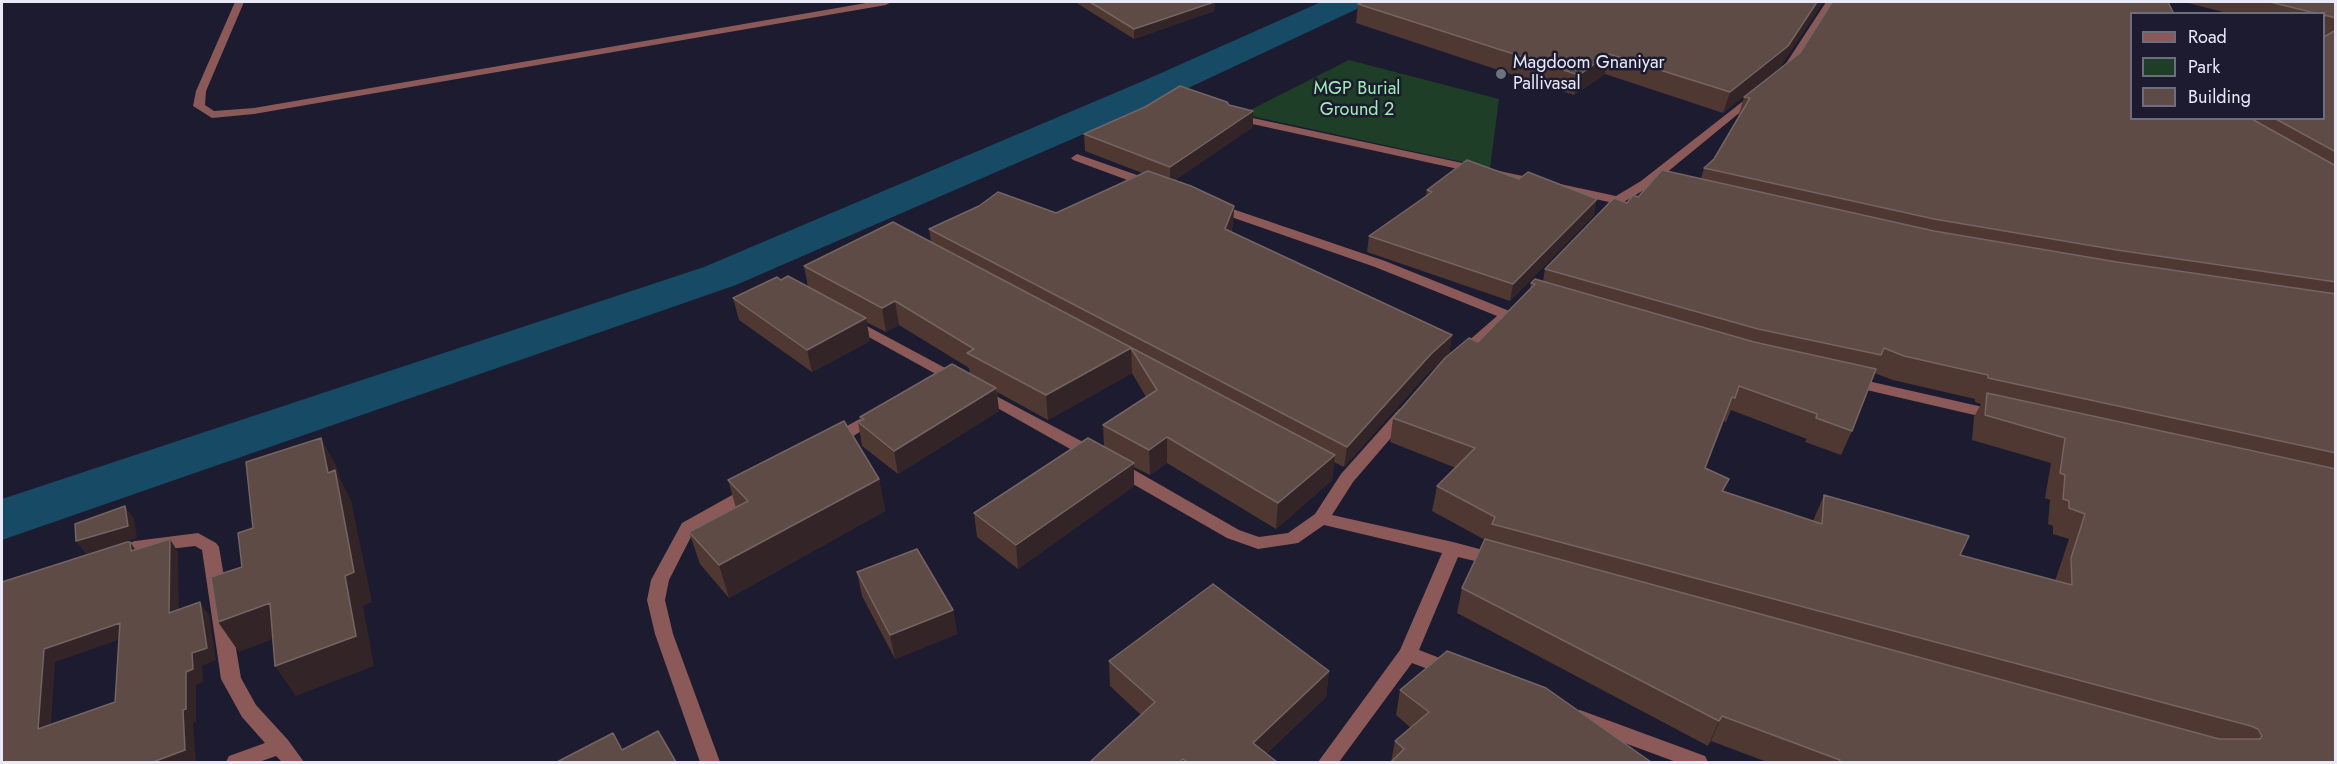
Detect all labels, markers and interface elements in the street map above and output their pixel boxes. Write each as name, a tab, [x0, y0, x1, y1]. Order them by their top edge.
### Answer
legend	[2130, 12, 2325, 120]
text: Road	[2188, 24, 2227, 50]
place label: Magdoom Gnaniyar Pallivasal	[1513, 53, 1665, 96]
text: Park	[2188, 54, 2220, 80]
marker: Magdoom Gnaniyar Pallivasal	[1494, 67, 1508, 81]
park label: MGP Burial Ground 2	[1314, 79, 1400, 122]
text: Building	[2188, 84, 2251, 110]

